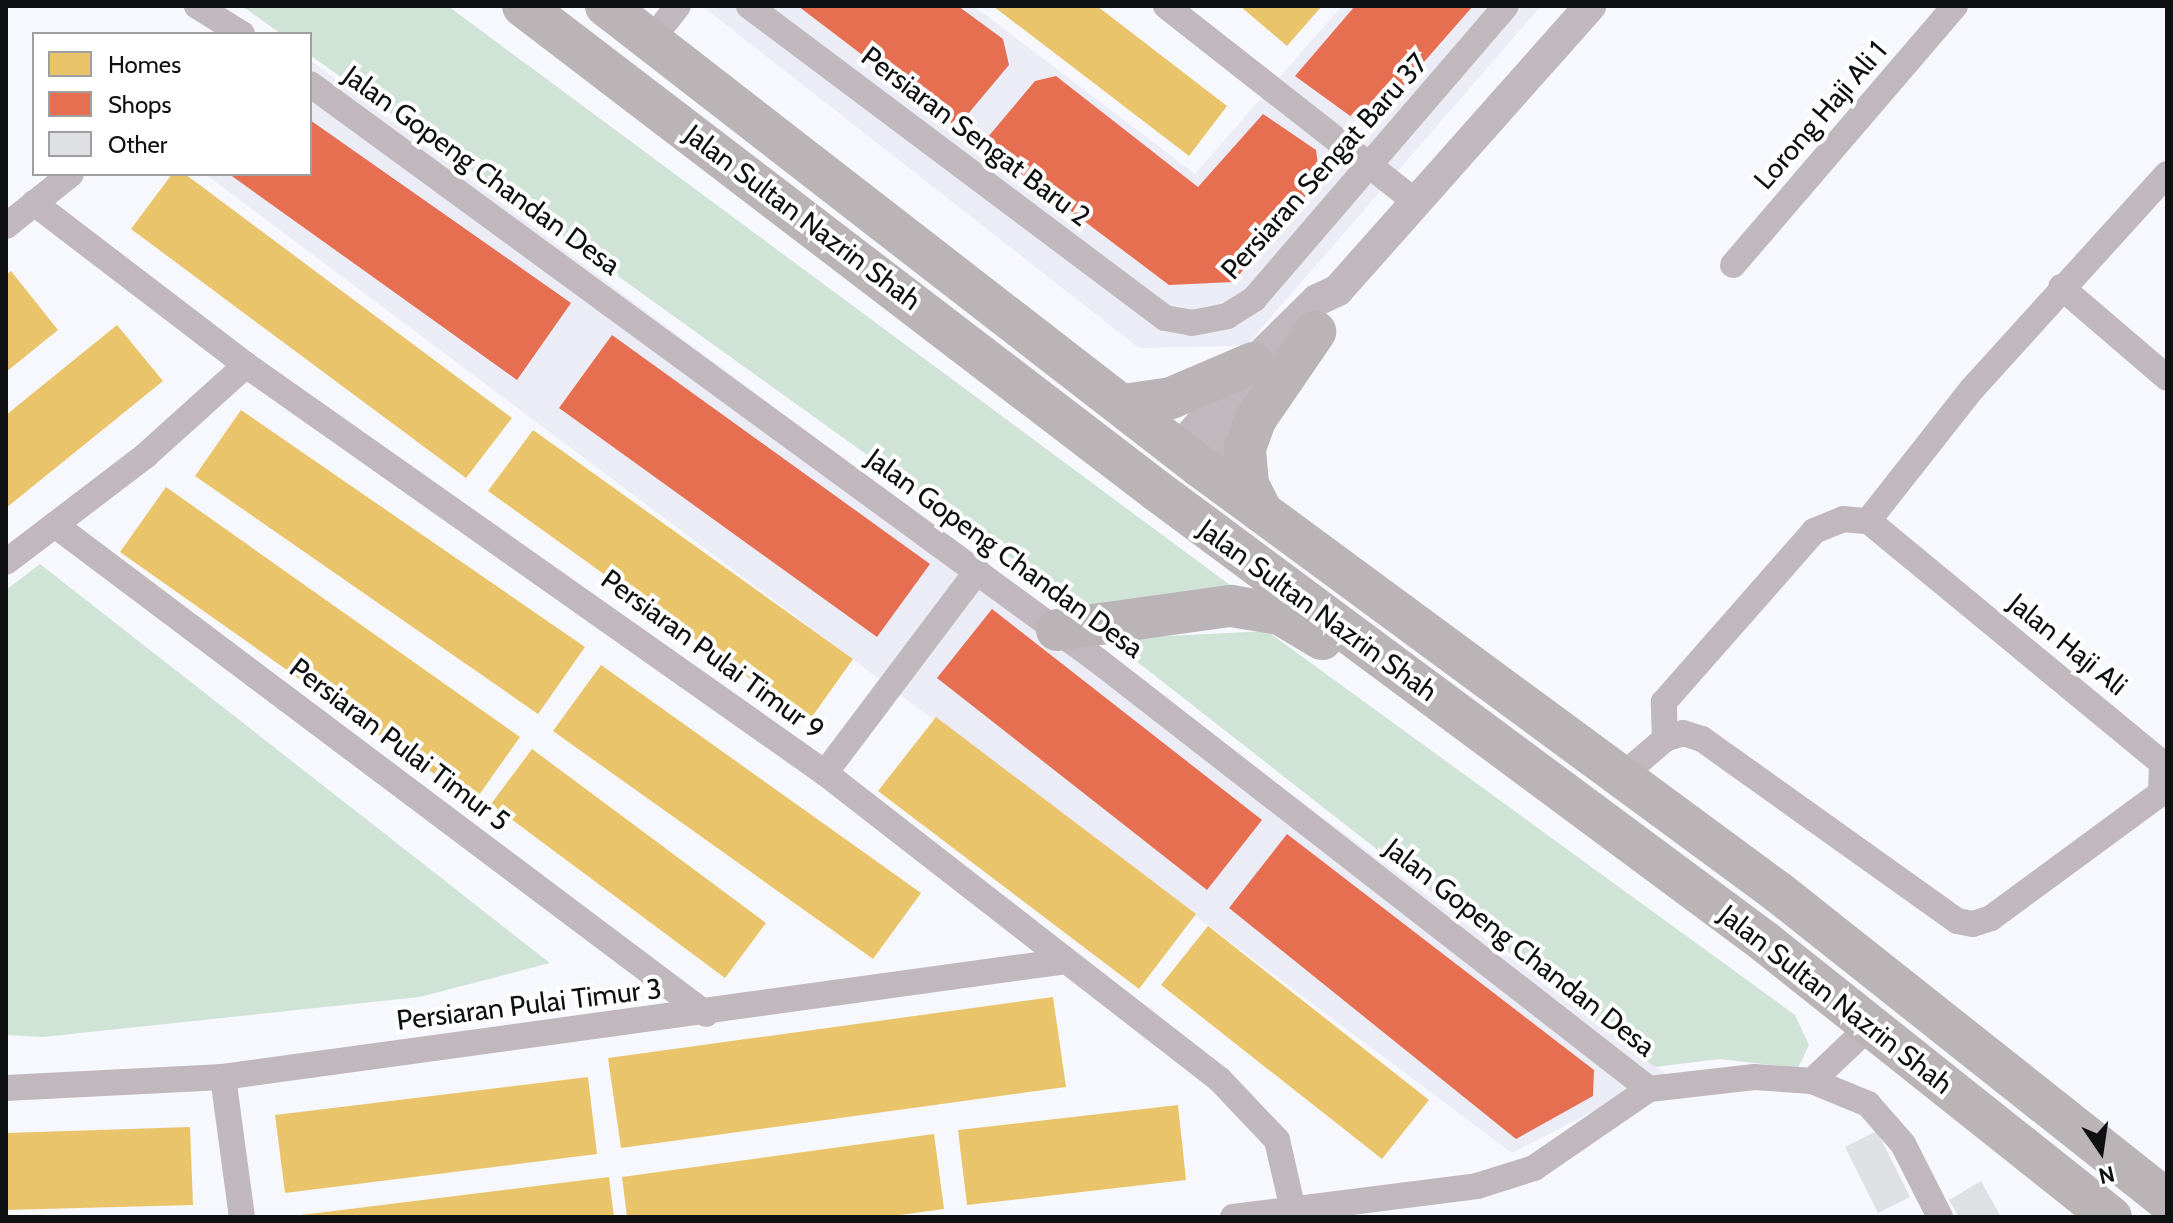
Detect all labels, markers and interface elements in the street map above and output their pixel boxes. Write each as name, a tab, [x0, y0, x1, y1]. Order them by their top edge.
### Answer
legend	[32, 32, 312, 176]
street label: Lorong Haji Ali 1	[1747, 34, 1893, 196]
street label: Persiaran Sengat Baru 2	[855, 39, 1097, 233]
street label: Persiaran Sengat Baru 37	[1214, 46, 1434, 286]
text: Homes	[108, 50, 181, 79]
street label: Jalan Gopeng Chandan Desa	[337, 58, 627, 282]
text: Shops	[108, 90, 171, 119]
street label: Jalan Sultan Nazrin Shah	[678, 117, 928, 317]
text: Other	[108, 130, 167, 159]
street label: Jalan Gopeng Chandan Desa	[860, 441, 1150, 665]
street label: Jalan Sultan Nazrin Shah	[1192, 512, 1444, 708]
street label: Persiaran Pulai Timur 9	[595, 562, 831, 746]
street label: Jalan Haji Ali	[2002, 586, 2134, 702]
street label: Persiaran Pulai Timur 5	[283, 650, 517, 838]
street label: Jalan Gopeng Chandan Desa	[1378, 831, 1662, 1063]
street label: Jalan Sultan Nazrin Shah	[1712, 897, 1960, 1101]
street label: Persiaran Pulai Timur 3	[395, 971, 663, 1037]
north arrow	[2061, 1111, 2141, 1191]
text: N	[2096, 1160, 2117, 1190]

